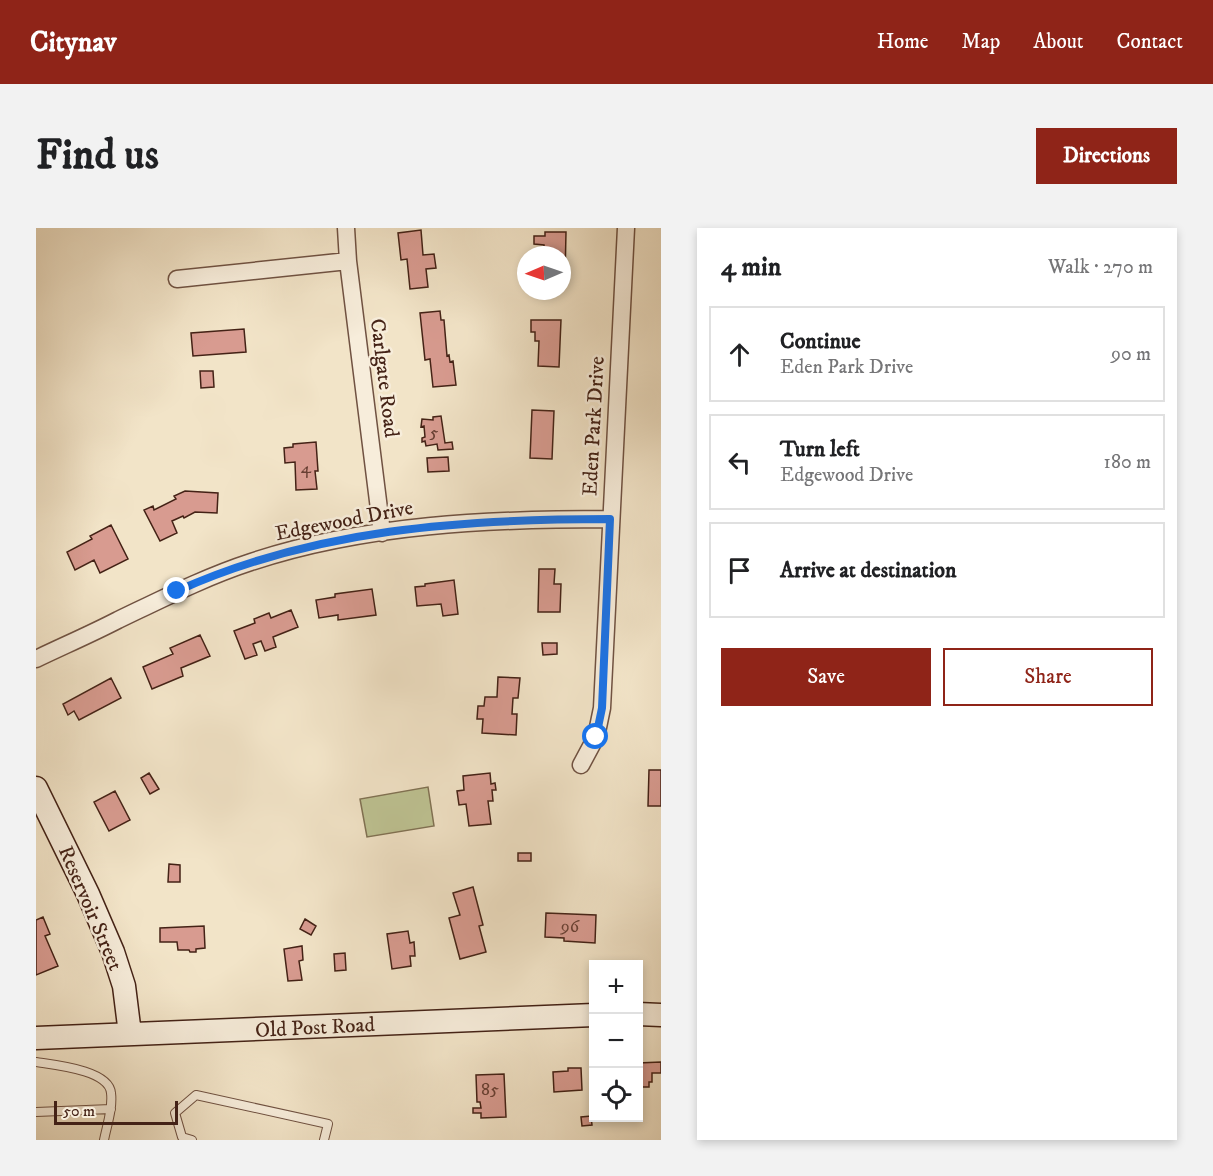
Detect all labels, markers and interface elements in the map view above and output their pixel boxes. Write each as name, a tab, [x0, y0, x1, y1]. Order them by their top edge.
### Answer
text: Citynav	[30, 25, 117, 60]
text: Home	[877, 29, 929, 55]
text: Map	[962, 29, 1000, 55]
text: About	[1033, 29, 1084, 55]
text: Contact	[1117, 29, 1183, 55]
button: Directions	[1036, 128, 1177, 184]
text: Find us	[36, 130, 159, 182]
north arrow	[517, 246, 571, 300]
text: 4 min	[721, 251, 781, 284]
text: Walk · 270 m	[1048, 255, 1153, 280]
street label: Carlgate Road	[364, 317, 404, 439]
text: Continue	[780, 328, 861, 355]
icon: ahead	[723, 338, 756, 371]
text: 90 m	[1111, 342, 1151, 367]
street label: Eden Park Drive	[577, 355, 611, 497]
text: Eden Park Drive	[780, 355, 913, 380]
house number: 5	[430, 422, 439, 444]
text: Turn left	[780, 436, 860, 463]
icon: left	[723, 446, 756, 479]
text: 180 m	[1104, 450, 1151, 475]
house number: 4	[301, 457, 312, 479]
text: Edgewood Drive	[780, 463, 913, 488]
street label: Edgewood Drive	[273, 495, 416, 547]
icon: arrive	[723, 554, 756, 587]
text: Arrive at destination	[780, 557, 957, 584]
route end	[163, 577, 189, 603]
button: Save	[721, 648, 931, 706]
button: Share	[943, 648, 1153, 706]
route start	[582, 723, 608, 749]
street label: Reservoir Street	[52, 842, 128, 975]
house number: 96	[560, 916, 580, 938]
map controls	[589, 960, 643, 1122]
button: +	[589, 960, 643, 1014]
street label: Old Post Road	[255, 1012, 376, 1044]
button: −	[589, 1014, 643, 1068]
button: locate	[589, 1068, 643, 1122]
house number: 85	[481, 1079, 499, 1101]
scale bar	[54, 1098, 178, 1126]
text: 50 m	[63, 1101, 95, 1121]

